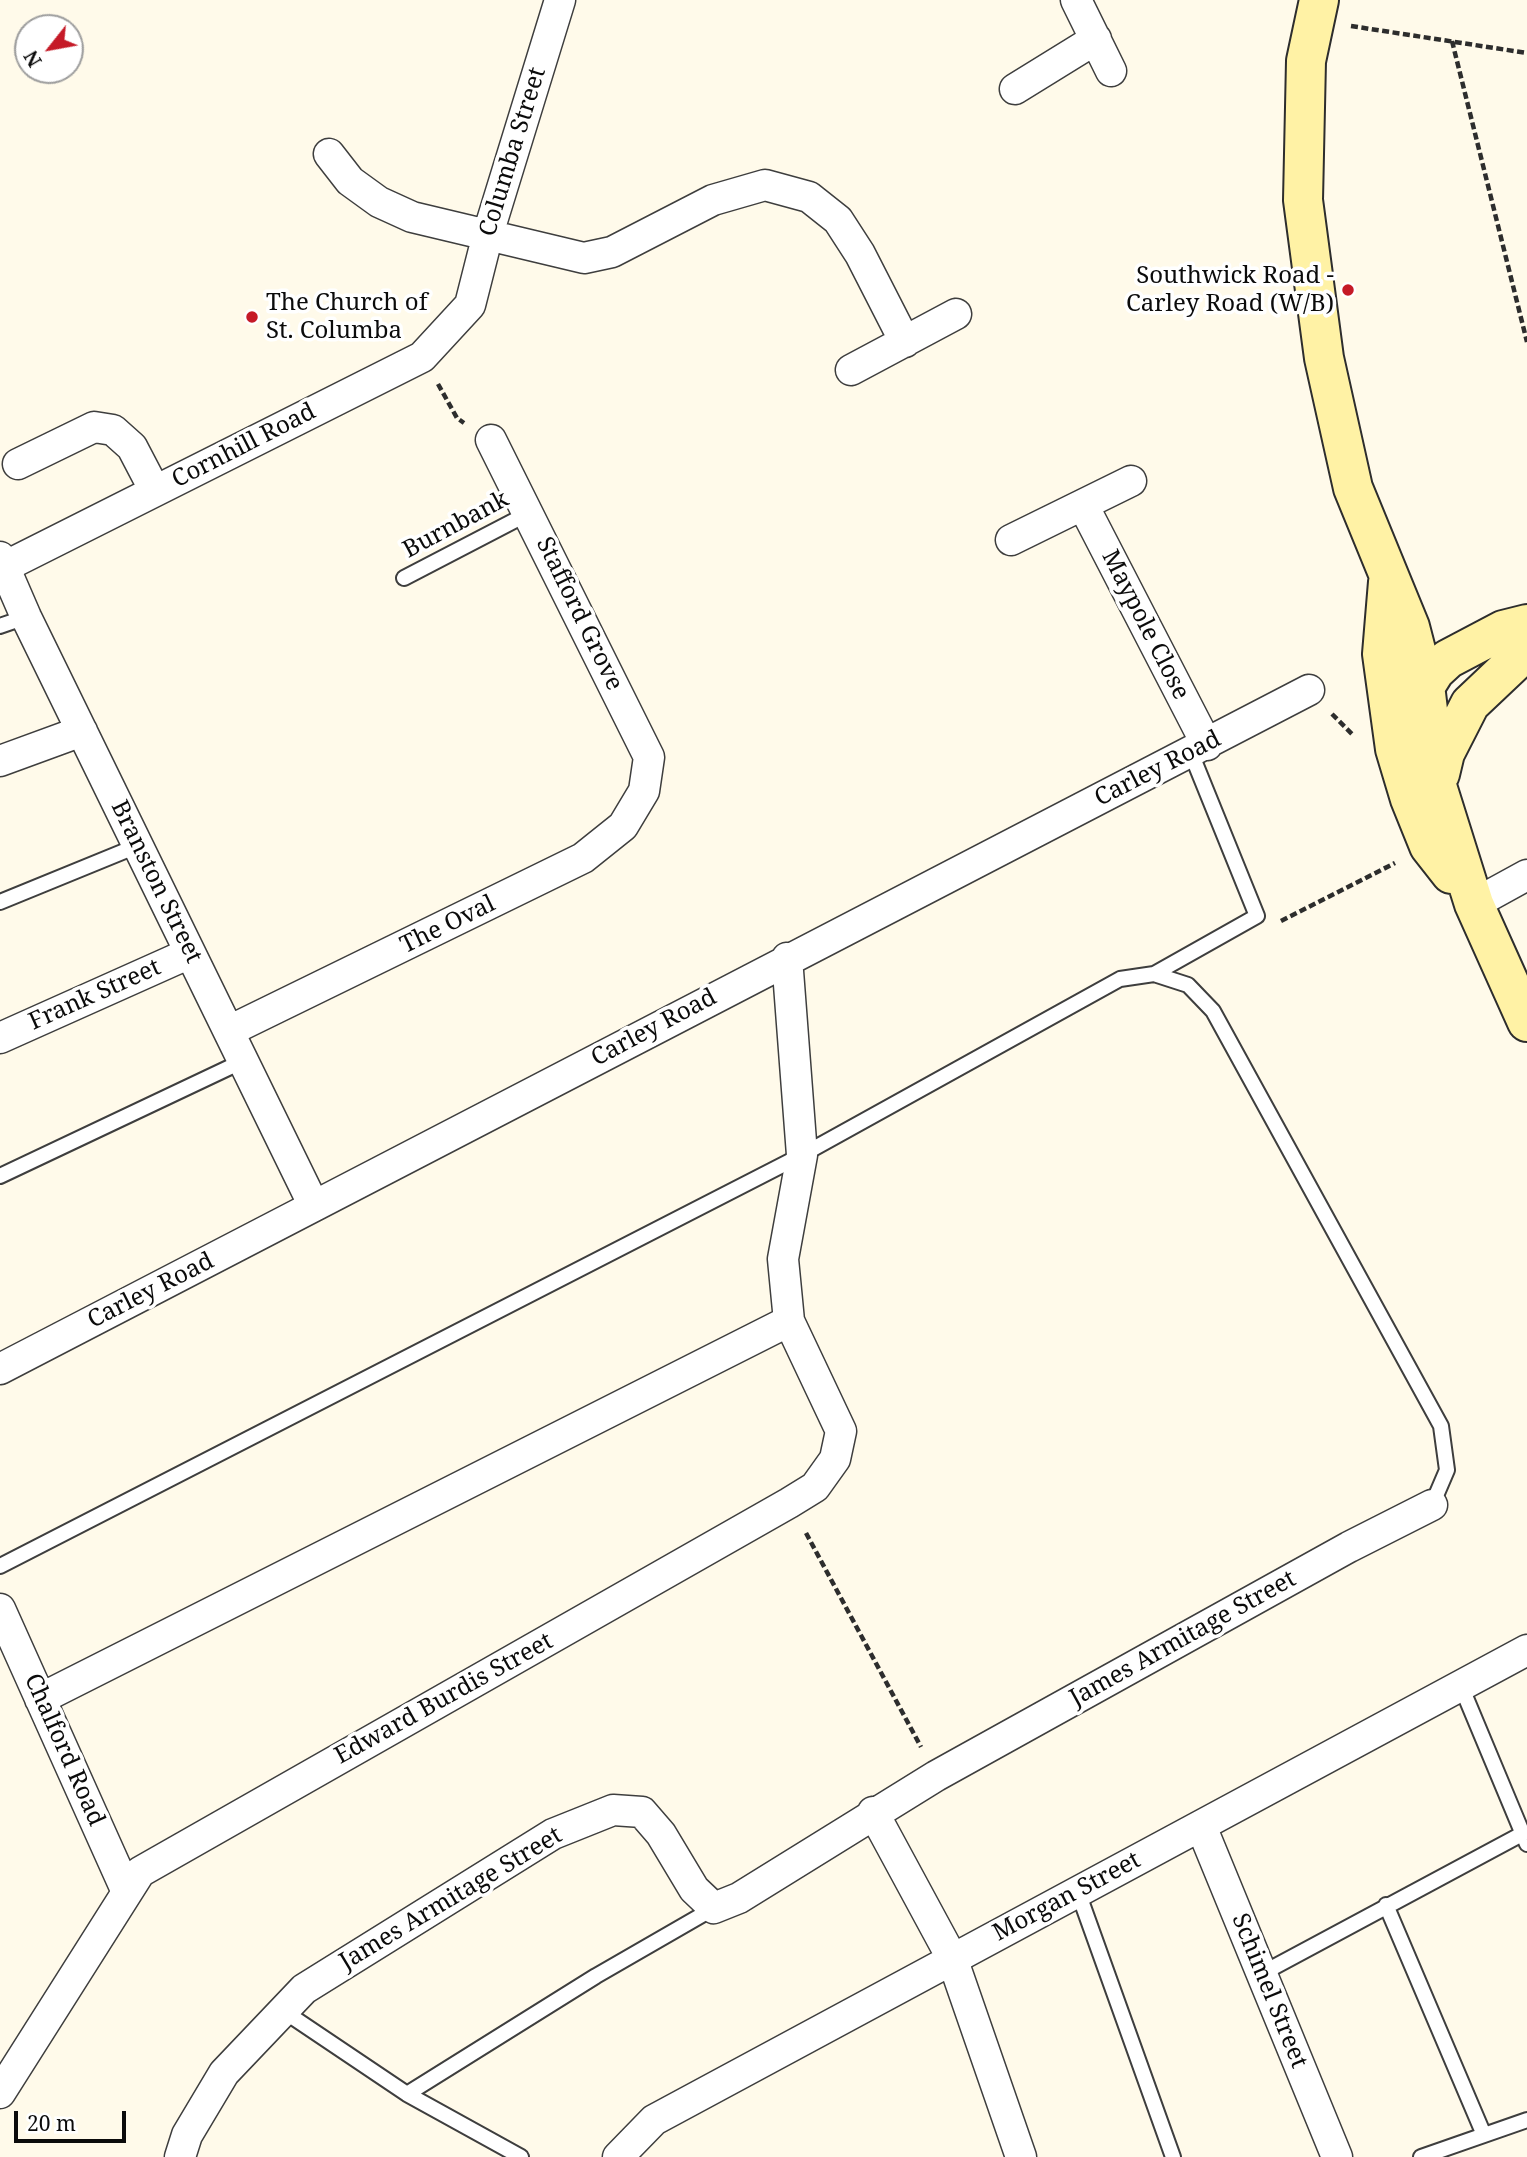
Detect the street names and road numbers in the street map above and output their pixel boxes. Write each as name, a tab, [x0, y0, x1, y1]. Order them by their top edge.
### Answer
street label: Columba Street	[474, 64, 552, 240]
street label: Cornhill Road	[167, 397, 321, 495]
street label: Burnbank	[398, 485, 514, 565]
street label: Stafford Grove	[529, 533, 629, 695]
street label: Maypole Close	[1095, 545, 1195, 705]
street label: Carley Road	[1090, 725, 1226, 813]
street label: Branston Street	[104, 796, 208, 968]
street label: The Oval	[396, 890, 500, 960]
street label: Frank Street	[25, 953, 165, 1037]
street label: Carley Road	[587, 983, 721, 1073]
street label: Carley Road	[83, 1247, 219, 1335]
street label: James Armitage Street	[1065, 1565, 1301, 1713]
street label: Edward Burdis Street	[330, 1627, 558, 1771]
street label: Chalford Road	[18, 1669, 110, 1831]
street label: James Armitage Street	[335, 1821, 567, 1977]
street label: Morgan Street	[988, 1846, 1146, 1948]
street label: Schimel Street	[1225, 1910, 1313, 2072]

